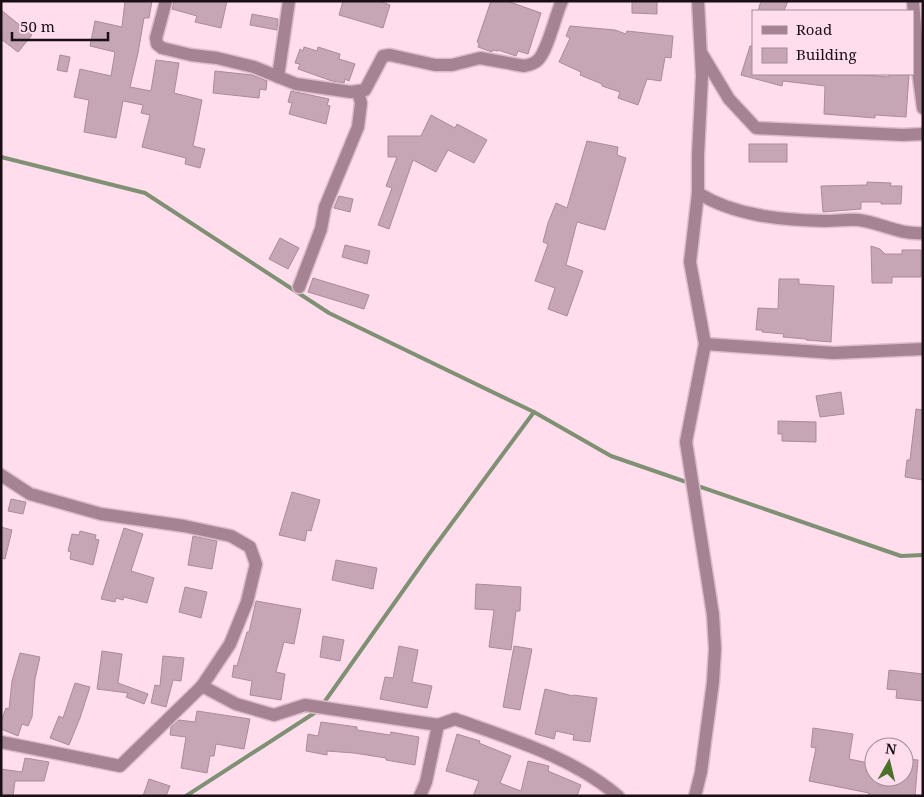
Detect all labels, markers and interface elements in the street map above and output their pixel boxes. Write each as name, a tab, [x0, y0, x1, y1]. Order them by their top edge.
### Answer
scale bar	[12, 10, 109, 42]
legend	[752, 10, 914, 75]
text: 50 m	[20, 16, 55, 36]
text: Road	[796, 19, 832, 39]
text: Building	[796, 44, 857, 64]
north arrow	[864, 737, 914, 787]
text: N	[884, 738, 898, 759]

